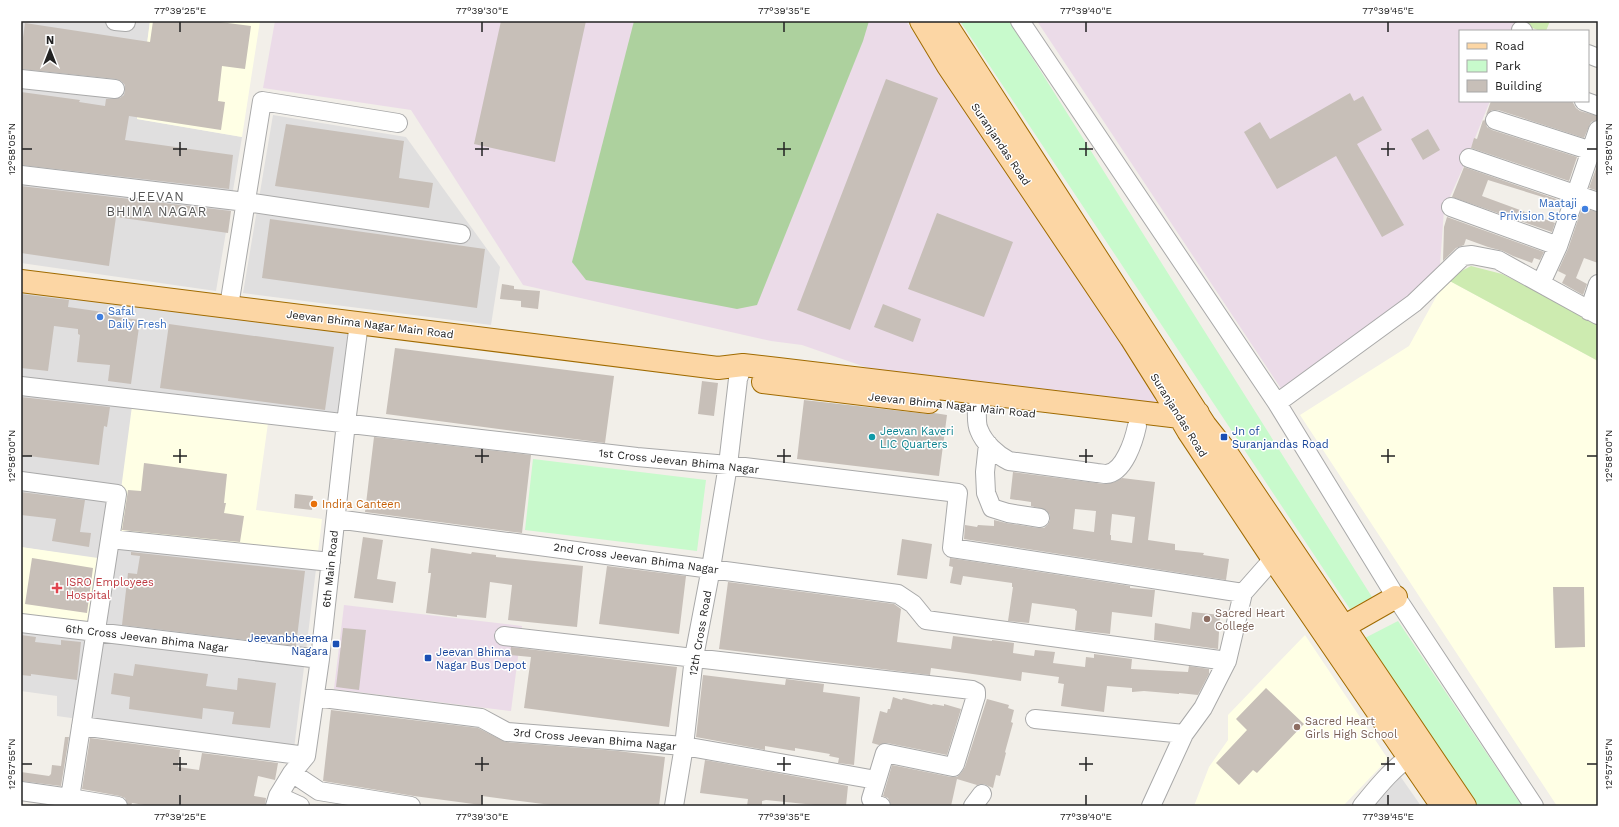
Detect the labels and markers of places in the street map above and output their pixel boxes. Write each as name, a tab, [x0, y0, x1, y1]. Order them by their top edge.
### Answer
place label: Maataji Privision Store	[1499, 197, 1577, 223]
marker: Maataji Privision Store	[1580, 204, 1590, 214]
place label: Safal Daily Fresh	[108, 305, 167, 331]
marker: Safal Daily Fresh	[95, 312, 105, 322]
place label: Jeevan Kaveri LIC Quarters	[880, 425, 954, 451]
place label: Jn of Suranjandas Road	[1232, 425, 1329, 451]
marker: Jeevan Kaveri LIC Quarters	[867, 432, 877, 442]
marker: Jn of Suranjandas Road	[1219, 432, 1229, 442]
place label: Indira Canteen	[322, 498, 401, 511]
marker: Indira Canteen	[309, 499, 319, 509]
place label: ISRO Employees Hospital	[66, 576, 154, 602]
marker: ISRO Employees Hospital	[51, 582, 63, 594]
place label: Sacred Heart College	[1215, 607, 1285, 633]
marker: Sacred Heart College	[1202, 614, 1212, 624]
place label: Jeevanbheema Nagara	[248, 632, 328, 658]
marker: Jeevanbheema Nagara	[331, 639, 341, 649]
place label: Jeevan Bhima Nagar Bus Depot	[436, 646, 526, 672]
marker: Jeevan Bhima Nagar Bus Depot	[423, 653, 433, 663]
place label: Sacred Heart Girls High School	[1305, 715, 1398, 741]
marker: Sacred Heart Girls High School	[1292, 722, 1302, 732]

